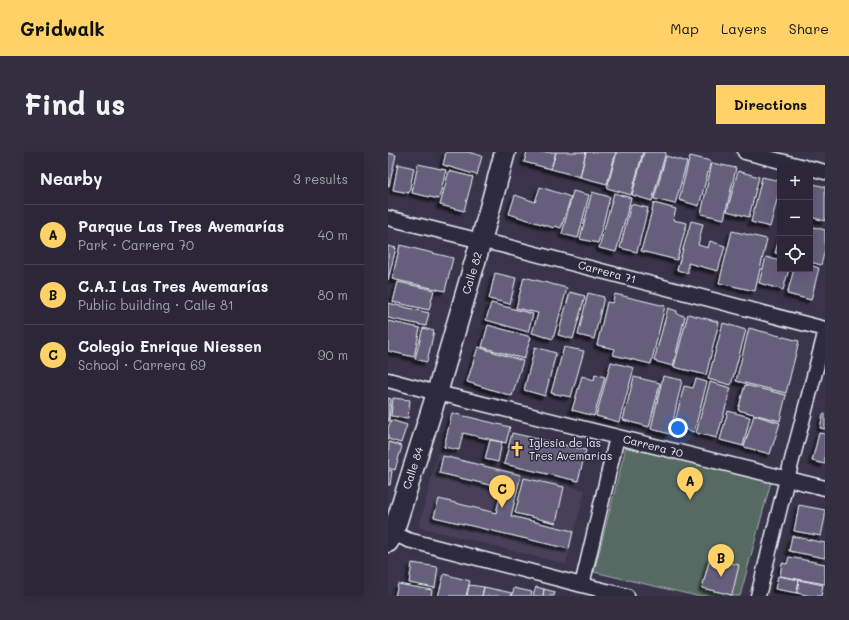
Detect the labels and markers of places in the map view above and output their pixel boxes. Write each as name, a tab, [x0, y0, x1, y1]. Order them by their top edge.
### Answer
place label: Iglesia de las Tres Avemarías	[529, 435, 612, 463]
church icon: Iglesia de las Tres Avemarías	[508, 440, 526, 458]
pin: A	[677, 467, 703, 500]
pin: C	[489, 475, 515, 508]
pin: B	[708, 544, 734, 577]

